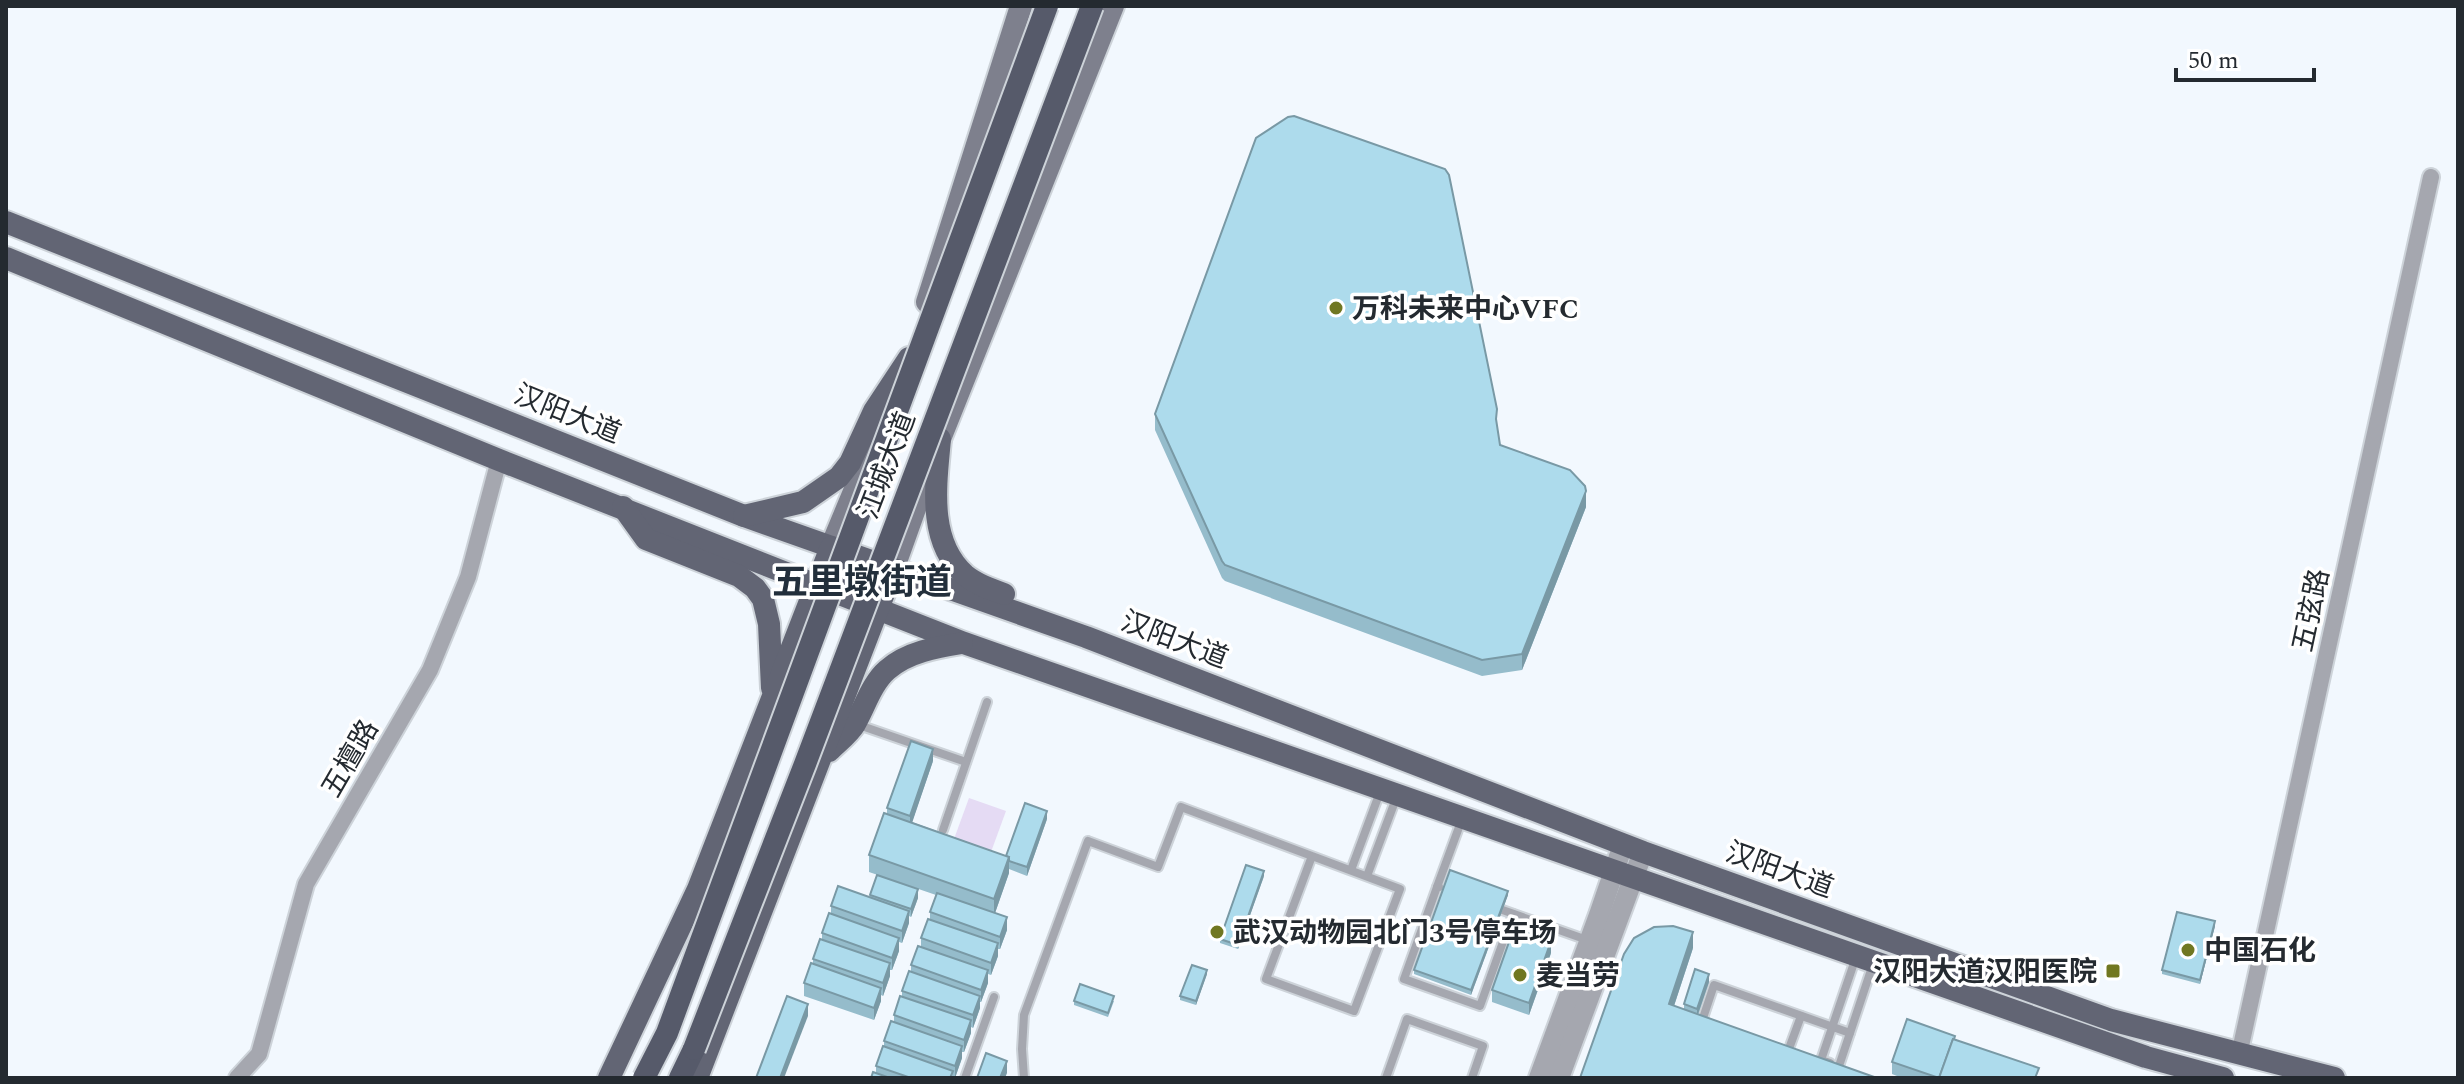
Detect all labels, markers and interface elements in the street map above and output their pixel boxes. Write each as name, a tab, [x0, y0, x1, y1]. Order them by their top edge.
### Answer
scale bar	[2176, 32, 2314, 82]
text: 50 m	[2188, 43, 2239, 79]
place label: 万科未来中心VFC	[1352, 288, 1579, 331]
marker: 万科未来中心VFC	[1327, 299, 1345, 317]
street label: 汉阳大道	[507, 373, 627, 455]
street label: 江城大道	[847, 406, 928, 526]
district label: 五里墩街道	[772, 556, 952, 611]
street label: 五弦路	[2282, 565, 2341, 656]
street label: 汉阳大道	[1114, 600, 1234, 681]
street label: 五檀路	[311, 712, 390, 806]
street label: 汉阳大道	[1720, 831, 1839, 910]
place label: 武汉动物园北门3号停车场	[1233, 912, 1557, 955]
marker: 武汉动物园北门3号停车场	[1208, 923, 1226, 941]
place label: 中国石化	[2204, 930, 2316, 973]
marker: 中国石化	[2179, 941, 2197, 959]
place label: 汉阳大道汉阳医院	[1873, 951, 2097, 994]
place label: 麦当劳	[1536, 955, 1620, 998]
marker: 汉阳大道汉阳医院	[2104, 962, 2122, 980]
marker: 麦当劳	[1511, 966, 1529, 984]

